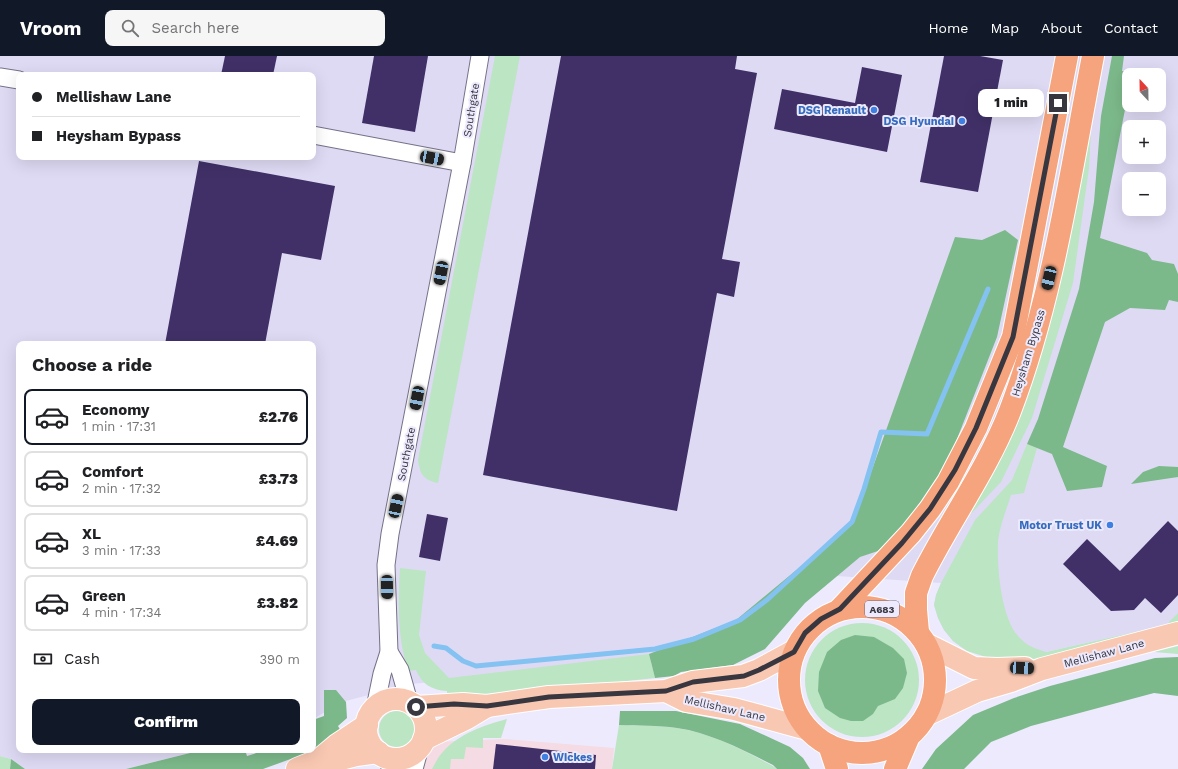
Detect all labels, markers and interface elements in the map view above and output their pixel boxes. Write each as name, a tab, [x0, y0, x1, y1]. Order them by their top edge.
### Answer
search box	[105, 10, 385, 46]
text: Vroom	[20, 17, 81, 40]
icon: search	[119, 17, 141, 39]
text: Search here	[151, 19, 239, 37]
text: Home	[928, 20, 968, 36]
text: Map	[990, 20, 1019, 36]
text: About	[1041, 20, 1082, 36]
text: Contact	[1104, 20, 1158, 36]
north arrow	[1122, 68, 1166, 112]
map controls	[1122, 68, 1166, 216]
street label: Southgate	[461, 82, 482, 138]
text: Mellishaw Lane	[56, 88, 171, 106]
callout: 1 min	[978, 89, 1044, 117]
route end	[1049, 94, 1067, 112]
text: 1 min	[994, 95, 1028, 110]
place label: DSG Renault	[798, 104, 866, 117]
marker: DSG Renault	[869, 105, 879, 115]
place label: DSG Hyundai	[884, 115, 954, 128]
marker: DSG Hyundai	[957, 116, 967, 126]
button: +	[1122, 120, 1166, 164]
text: Heysham Bypass	[56, 127, 181, 145]
car	[419, 150, 445, 166]
button: −	[1122, 172, 1166, 216]
car	[433, 260, 449, 286]
car	[1040, 265, 1058, 291]
street label: Heysham Bypass	[1009, 308, 1048, 398]
text: Choose a ride	[32, 354, 152, 375]
car	[409, 385, 425, 411]
icon: car	[34, 399, 70, 435]
text: Economy	[82, 401, 149, 419]
text: £2.76	[259, 408, 298, 426]
text: 1 min · 17:31	[82, 419, 156, 434]
street label: Southgate	[395, 426, 418, 482]
icon: car	[34, 461, 70, 497]
text: Comfort	[82, 463, 143, 481]
text: £3.73	[259, 470, 298, 488]
text: 2 min · 17:32	[82, 481, 161, 496]
car	[388, 493, 404, 519]
place label: Motor Trust UK	[1019, 519, 1102, 532]
marker: Motor Trust UK	[1105, 520, 1115, 530]
icon: car	[34, 523, 70, 559]
text: XL	[82, 525, 101, 543]
text: £4.69	[256, 532, 298, 550]
text: 3 min · 17:33	[82, 543, 161, 558]
car	[381, 575, 393, 599]
icon: car	[34, 585, 70, 621]
text: Green	[82, 587, 126, 605]
text: £3.82	[257, 594, 298, 612]
road number: A683	[865, 601, 899, 617]
text: 4 min · 17:34	[82, 605, 162, 620]
street label: Mellishaw Lane	[1063, 637, 1146, 670]
icon: cash	[32, 648, 54, 670]
text: Cash	[64, 650, 100, 668]
text: 390 m	[259, 652, 300, 667]
car	[1010, 661, 1034, 675]
street label: Mellishaw Lane	[683, 693, 767, 724]
route start	[407, 698, 425, 716]
button: Confirm	[32, 699, 300, 745]
place label: Wickes	[553, 751, 592, 764]
marker: Wickes	[540, 752, 550, 762]

